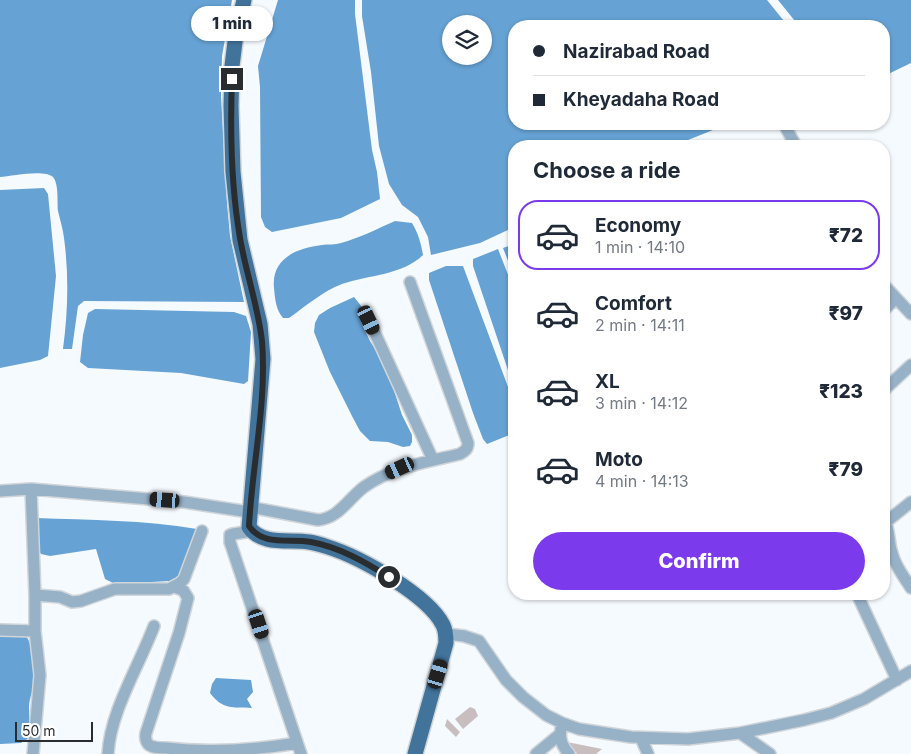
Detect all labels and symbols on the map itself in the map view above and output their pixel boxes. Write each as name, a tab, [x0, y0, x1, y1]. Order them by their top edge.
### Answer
callout: 1 min	[191, 7, 273, 42]
route end	[221, 68, 243, 90]
car	[355, 303, 382, 337]
car	[383, 455, 416, 481]
car	[149, 491, 180, 509]
route start	[378, 566, 400, 588]
car	[247, 607, 270, 641]
car	[426, 657, 449, 691]
scale bar	[15, 719, 92, 742]

